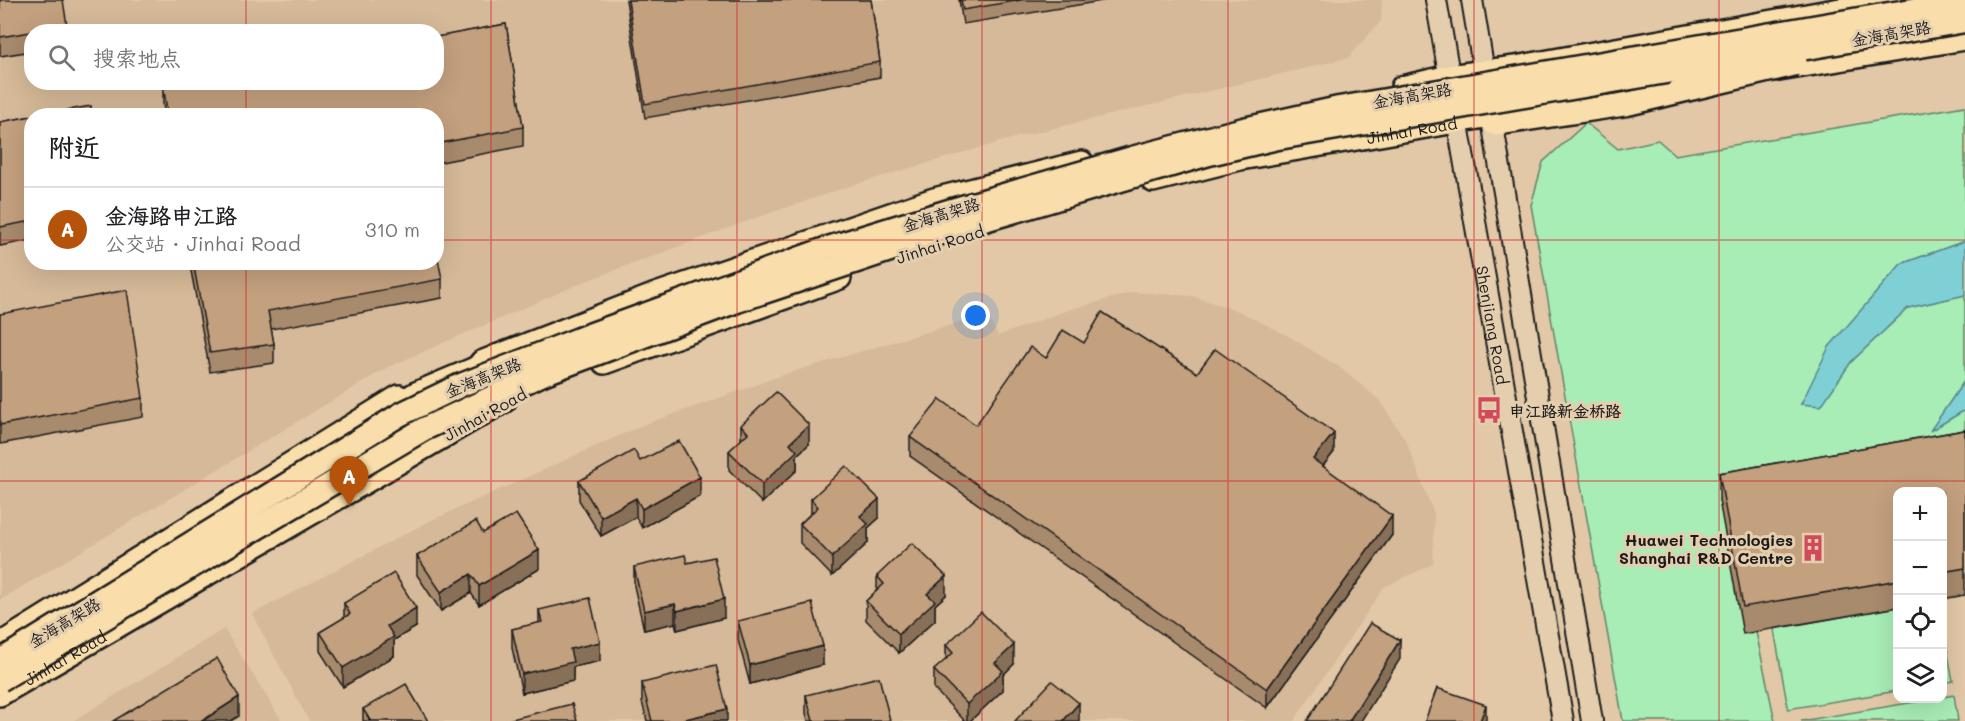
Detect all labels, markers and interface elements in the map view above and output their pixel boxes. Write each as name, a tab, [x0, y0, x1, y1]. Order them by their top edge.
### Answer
street label: 金海高架路	[1850, 16, 1932, 50]
search box	[24, 24, 444, 90]
icon: search	[45, 41, 78, 74]
text: 搜索地点	[93, 43, 181, 72]
street label: 金海高架路	[1371, 78, 1453, 112]
street label: Jinhai Road	[1365, 111, 1459, 148]
text: 附近	[48, 130, 100, 164]
street label: 金海高架路	[900, 192, 982, 236]
text: 金海路申江路	[105, 201, 237, 230]
text: A	[61, 216, 74, 242]
text: 310 m	[365, 216, 420, 242]
street label: Jinhai Road	[893, 220, 987, 268]
text: 公交站 · Jinhai Road	[105, 230, 301, 256]
street label: Shenjiang Road	[1472, 264, 1514, 386]
your location	[961, 301, 990, 330]
street label: 金海高架路	[442, 352, 524, 402]
street label: Jinhai Road	[440, 383, 530, 445]
bus stop icon: 申江路新金桥路	[1474, 395, 1504, 425]
place label: 申江路新金桥路	[1509, 400, 1621, 421]
pin: A	[330, 456, 368, 506]
map controls	[1893, 487, 1947, 703]
button: +	[1893, 487, 1947, 541]
place label: Huawei Technologies Shanghai R&D Centre	[1619, 529, 1793, 568]
building icon: Huawei Technologies Shanghai R&D Centre	[1798, 533, 1828, 563]
button: −	[1893, 541, 1947, 595]
street label: 金海高架路	[24, 592, 104, 652]
button: locate	[1893, 595, 1947, 649]
street label: Jinhai Road	[20, 625, 110, 689]
button: layers	[1893, 649, 1947, 703]

